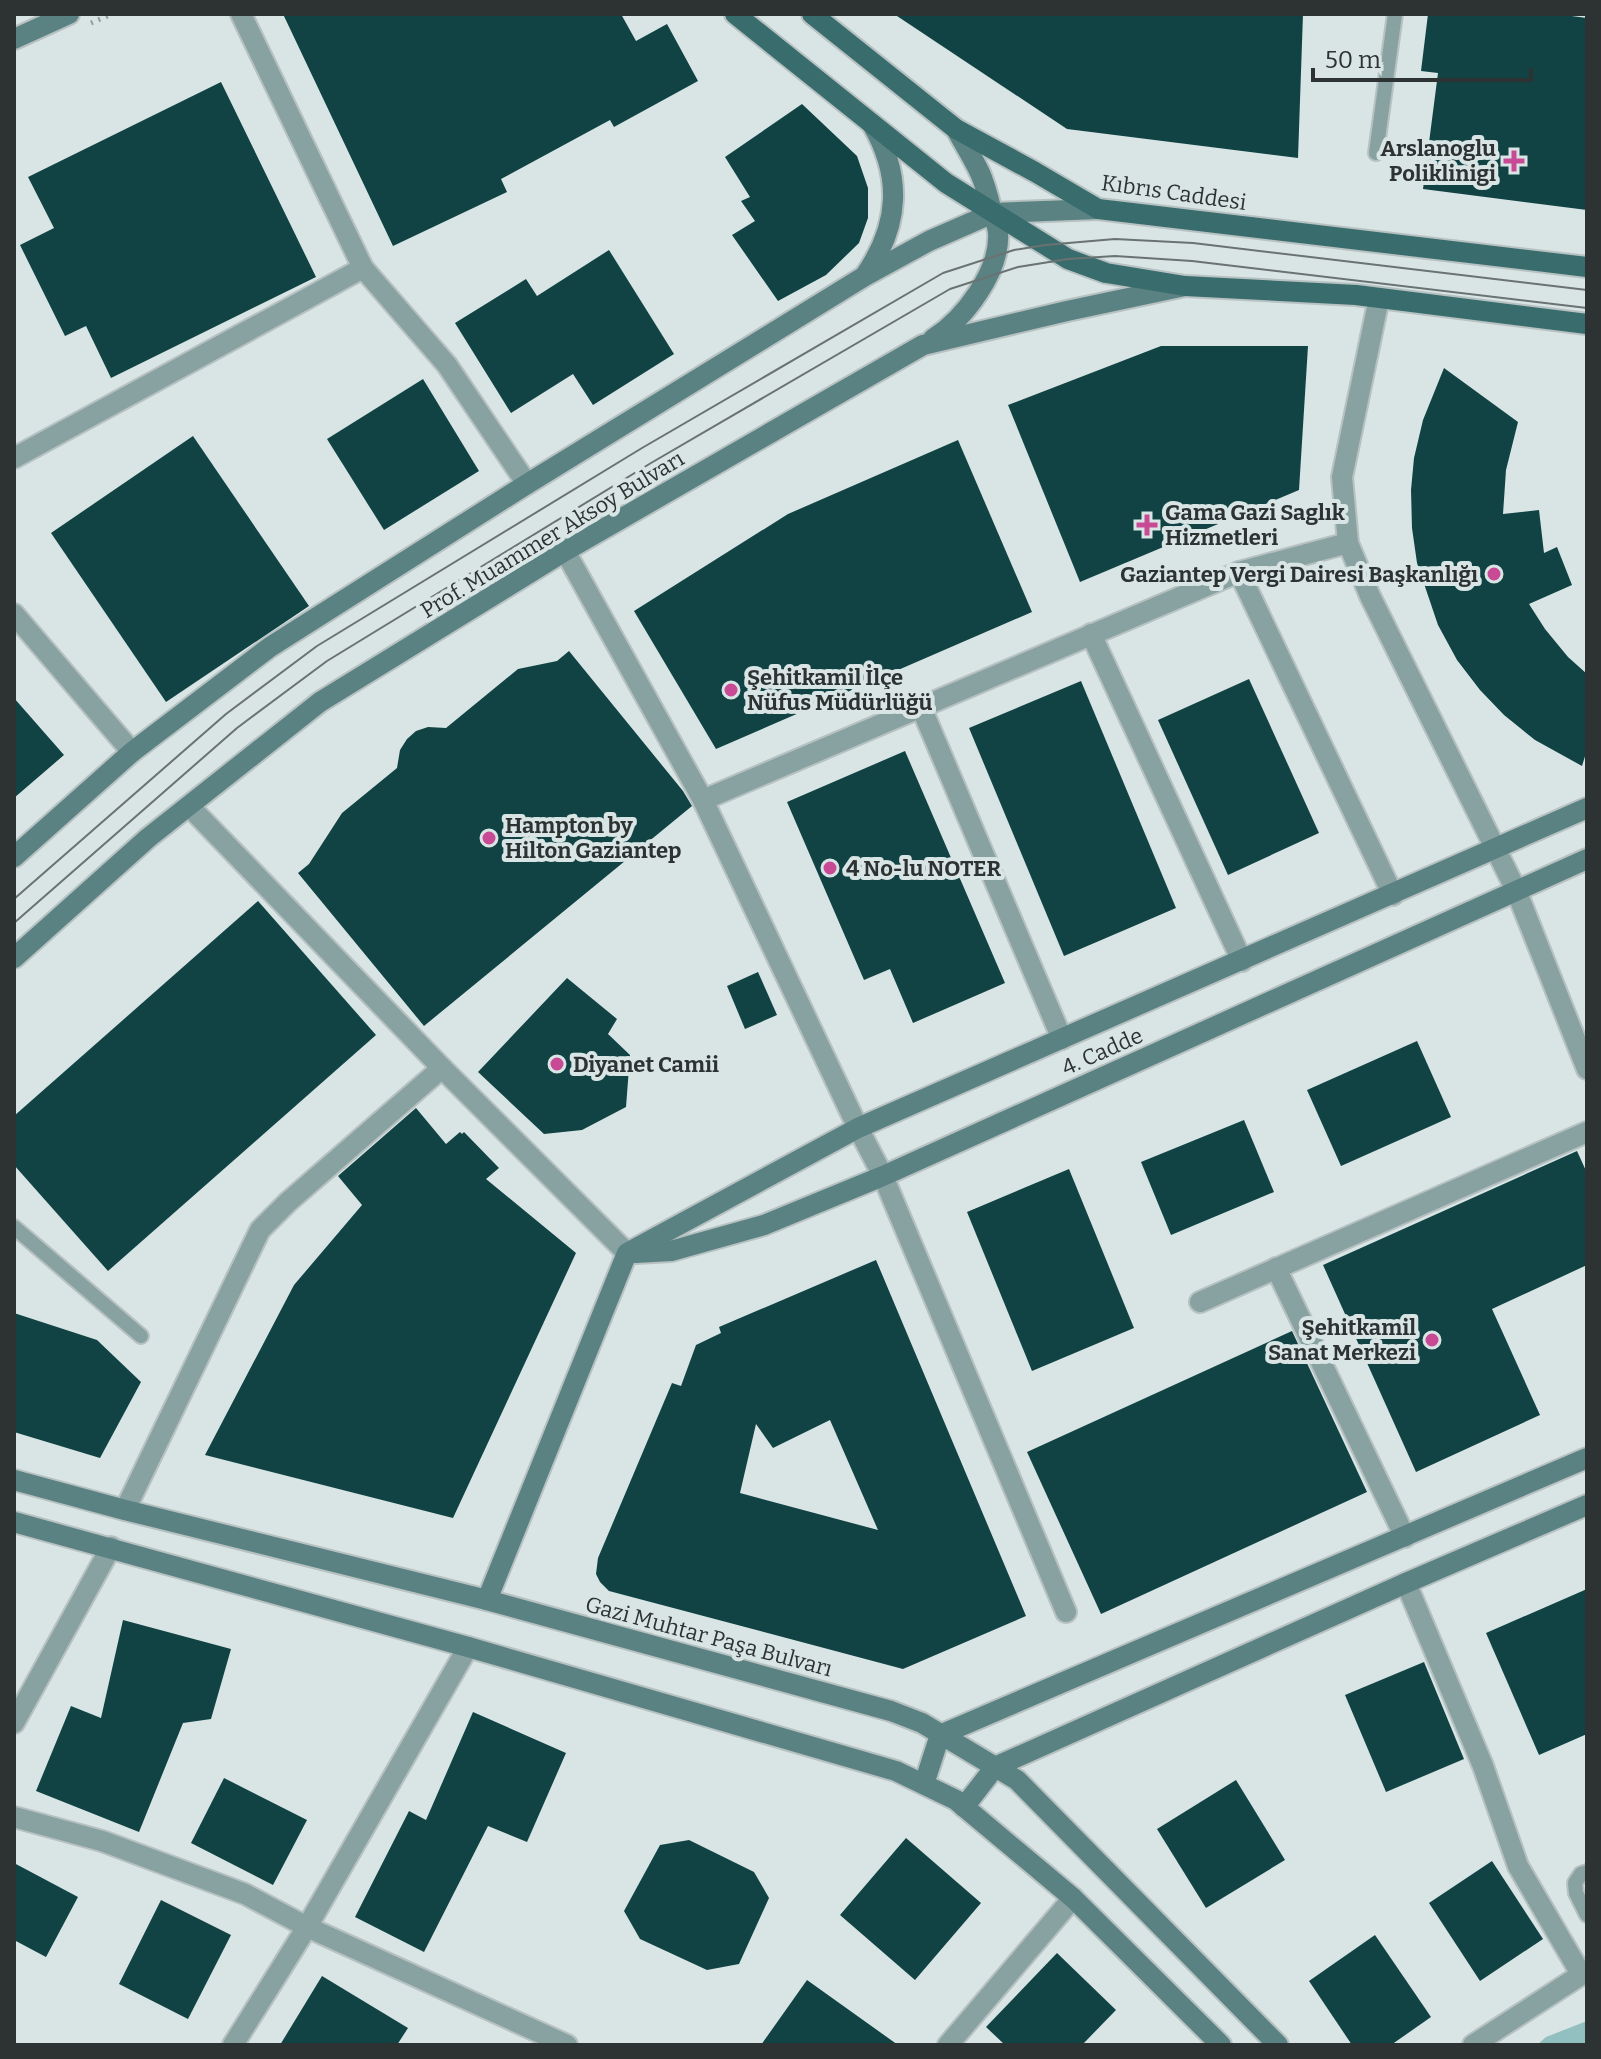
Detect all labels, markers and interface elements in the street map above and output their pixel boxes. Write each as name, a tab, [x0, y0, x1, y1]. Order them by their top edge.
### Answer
scale bar	[1313, 32, 1531, 82]
text: 50 m	[1325, 46, 1381, 74]
place label: Arslanoglu Poliklinigi	[1381, 135, 1496, 187]
marker: Arslanoglu Poliklinigi	[1503, 150, 1525, 172]
street label: Kıbrıs Caddesi	[1100, 169, 1249, 216]
street label: Prof. Muammer Aksoy Bulvarı	[416, 445, 689, 624]
place label: Gama Gazi Saglık Hizmetleri	[1165, 499, 1345, 551]
marker: Gama Gazi Saglık Hizmetleri	[1136, 514, 1158, 536]
place label: Gaziantep Vergi Dairesi Başkanlığı	[1120, 561, 1478, 588]
marker: Gaziantep Vergi Dairesi Başkanlığı	[1485, 565, 1503, 583]
place label: Şehitkamil İlçe Nüfus Müdürlüğü	[747, 664, 933, 716]
marker: Şehitkamil İlçe Nüfus Müdürlüğü	[722, 681, 740, 699]
place label: Hampton by Hilton Gaziantep	[505, 812, 681, 864]
marker: Hampton by Hilton Gaziantep	[480, 829, 498, 847]
place label: 4 No-lu NOTER	[846, 855, 1001, 882]
marker: 4 No-lu NOTER	[821, 859, 839, 877]
street label: 4. Cadde	[1058, 1022, 1147, 1081]
place label: Diyanet Camii	[573, 1051, 719, 1078]
marker: Diyanet Camii	[548, 1055, 566, 1073]
place label: Şehitkamil Sanat Merkezi	[1268, 1314, 1416, 1366]
marker: Şehitkamil Sanat Merkezi	[1423, 1331, 1441, 1349]
street label: Gazi Muhtar Paşa Bulvarı	[582, 1590, 836, 1683]

